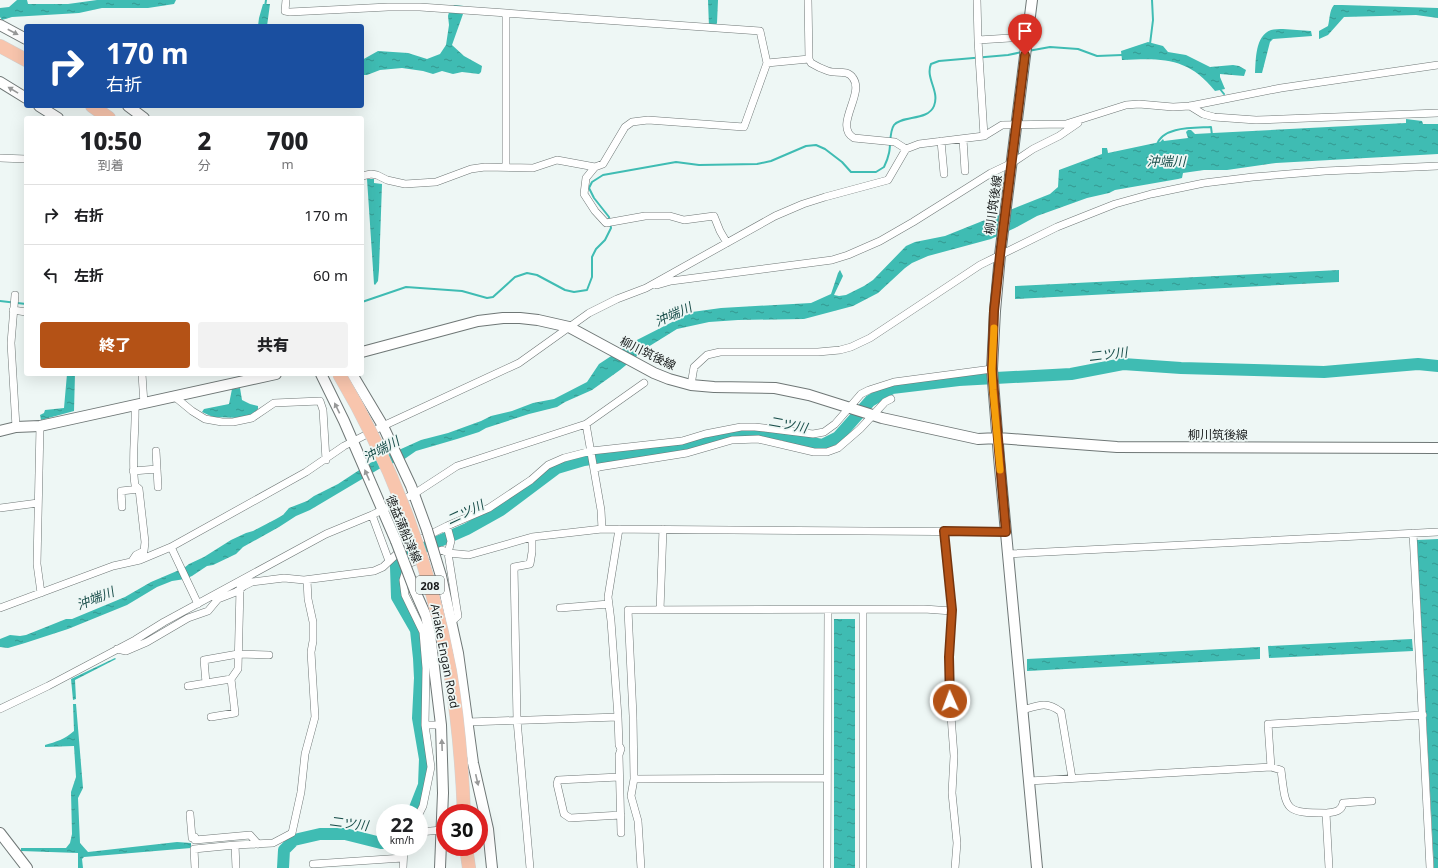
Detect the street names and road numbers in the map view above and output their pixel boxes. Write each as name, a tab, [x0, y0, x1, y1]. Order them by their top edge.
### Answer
street label: 柳川筑後線	[980, 174, 1006, 236]
street label: 柳川筑後線	[617, 332, 679, 374]
street label: 柳川筑後線	[1188, 426, 1248, 443]
street label: 徳益蒲船津線	[382, 493, 426, 565]
road number: 208	[416, 576, 444, 594]
street label: Ariake Engan Road	[427, 602, 463, 710]

